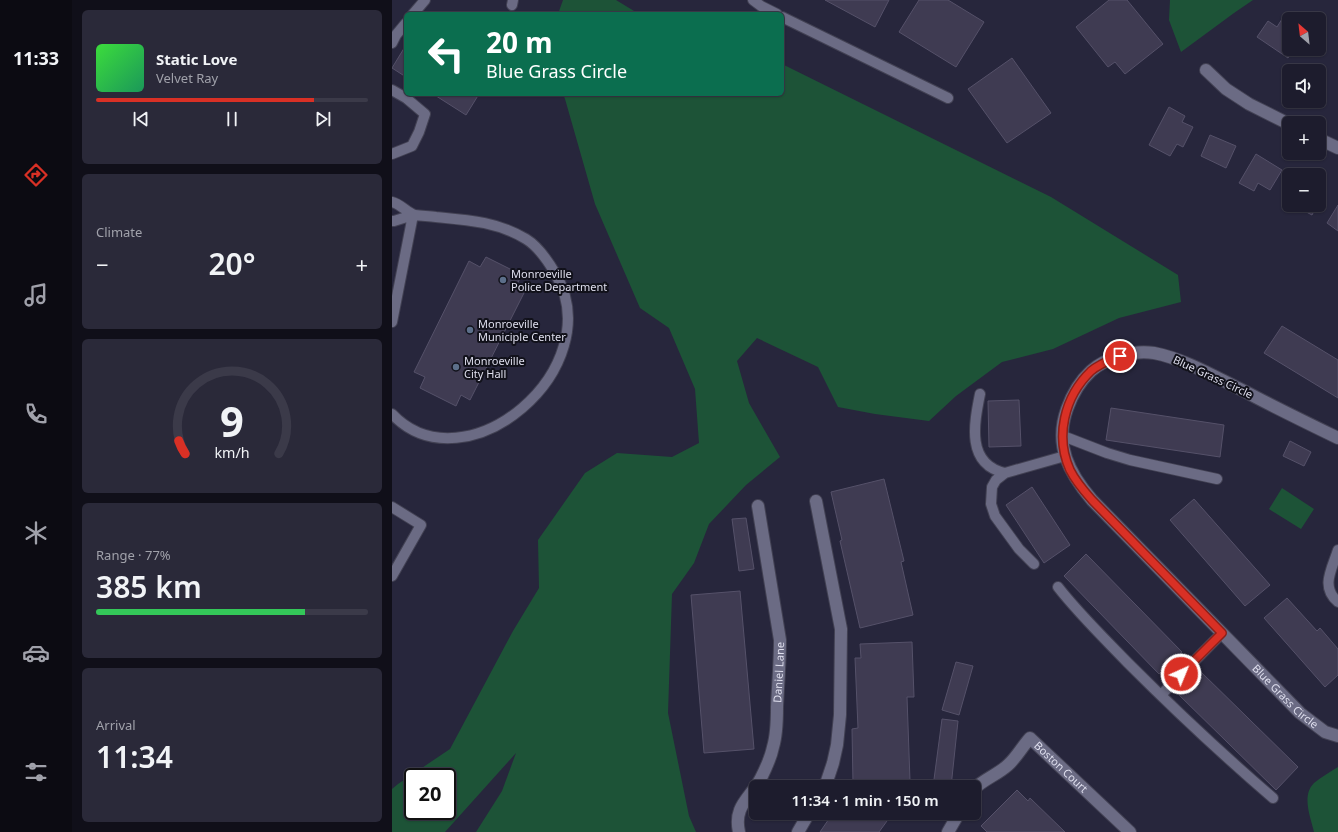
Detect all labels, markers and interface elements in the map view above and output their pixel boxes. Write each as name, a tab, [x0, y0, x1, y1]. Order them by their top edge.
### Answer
north arrow	[1282, 12, 1326, 56]
map controls	[1282, 12, 1326, 212]
text: 20 m	[486, 23, 553, 61]
icon: left	[420, 28, 472, 80]
text: 11:33	[13, 46, 59, 70]
text: Static Love	[156, 49, 237, 69]
text: Blue Grass Circle	[486, 59, 627, 83]
button: sound	[1282, 64, 1326, 108]
text: Velvet Ray	[156, 69, 218, 87]
icon: previous	[130, 108, 152, 130]
icon: pause	[221, 108, 243, 130]
icon: next	[312, 108, 334, 130]
button: +	[1282, 116, 1326, 160]
icon: directions	[22, 161, 50, 189]
button: −	[1282, 168, 1326, 212]
text: Climate	[96, 223, 142, 241]
text: 20°	[208, 243, 256, 284]
text: −	[96, 249, 109, 279]
text: +	[355, 249, 368, 279]
place label: Monroeville Police Department	[511, 266, 607, 294]
marker: Monroeville Police Department	[498, 275, 508, 285]
icon: music	[22, 281, 50, 309]
place label: Monroeville Municiple Center	[478, 316, 566, 344]
marker: Monroeville Municiple Center	[465, 325, 475, 335]
pin	[1103, 339, 1137, 373]
icon: arrive	[1109, 345, 1131, 367]
street label: Blue Grass Circle	[1171, 352, 1255, 402]
place label: Monroeville City Hall	[464, 353, 525, 381]
marker: Monroeville City Hall	[451, 362, 461, 372]
text: 9	[220, 393, 244, 449]
icon: phone	[22, 400, 50, 428]
text: km/h	[214, 443, 250, 462]
icon: climate	[22, 519, 50, 547]
text: Range · 77%	[96, 546, 171, 564]
text: 385 km	[96, 566, 202, 607]
icon: car	[22, 639, 50, 667]
street label: Daniel Lane	[769, 642, 787, 703]
position arrow	[1160, 653, 1202, 695]
street label: Blue Grass Circle	[1249, 661, 1322, 731]
text: Arrival	[96, 716, 136, 734]
text: 11:34	[96, 736, 173, 777]
street label: Boston Court	[1031, 738, 1091, 796]
icon: filters	[22, 758, 50, 786]
speed limit sign: 20	[404, 768, 456, 820]
text: 11:34 · 1 min · 150 m	[791, 790, 939, 810]

